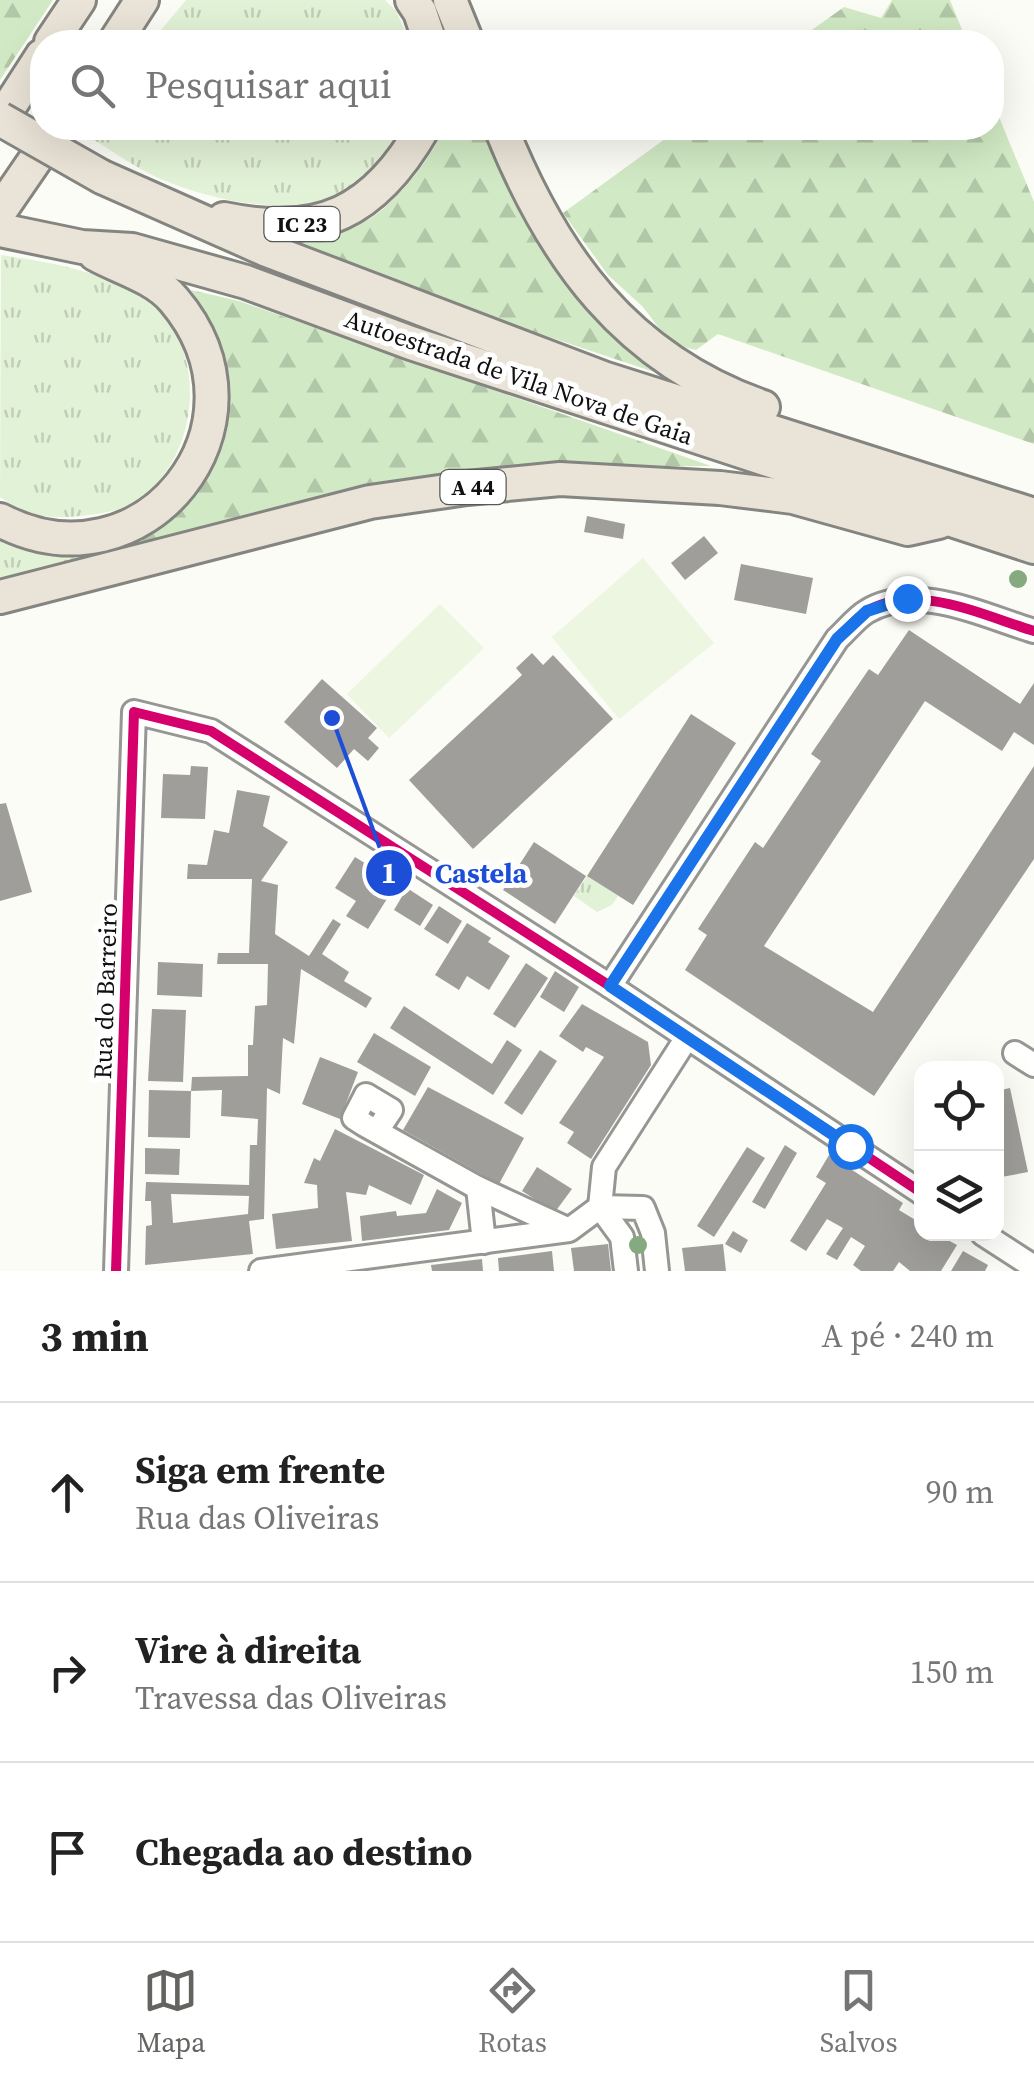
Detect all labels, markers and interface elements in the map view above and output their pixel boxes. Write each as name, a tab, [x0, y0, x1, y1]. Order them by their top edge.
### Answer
search box	[30, 30, 1004, 140]
icon: search	[65, 58, 120, 113]
text: Pesquisar aqui	[145, 59, 392, 111]
road number: IC 23	[264, 207, 340, 241]
street label: Autoestrada de Vila Nova de Gaia	[340, 301, 698, 453]
road number: A 44	[440, 470, 506, 504]
route end	[885, 576, 931, 622]
callout: Castela	[364, 844, 547, 902]
text: 1	[381, 852, 397, 893]
text: Castela	[435, 854, 527, 892]
street label: Rua do Barreiro	[85, 902, 125, 1080]
map controls	[914, 1061, 1004, 1241]
button: locate	[914, 1061, 1004, 1151]
route start	[828, 1124, 874, 1170]
button: layers	[914, 1151, 1004, 1241]
text: 3 min	[40, 1307, 149, 1365]
text: A pé · 240 m	[822, 1314, 994, 1358]
text: Siga em frente	[135, 1444, 385, 1496]
icon: ahead	[40, 1465, 95, 1520]
text: 90 m	[926, 1470, 994, 1514]
text: Rua das Oliveiras	[135, 1496, 379, 1540]
text: Vire à direita	[135, 1624, 361, 1676]
icon: right	[40, 1645, 95, 1700]
text: 150 m	[910, 1650, 994, 1694]
text: Travessa das Oliveiras	[135, 1676, 447, 1720]
icon: arrive	[40, 1825, 95, 1880]
text: Chegada ao destino	[135, 1826, 473, 1878]
tab: Mapa	[136, 1963, 205, 2061]
tab: Rotas	[478, 1963, 547, 2061]
tab: Salvos	[820, 1963, 898, 2061]

